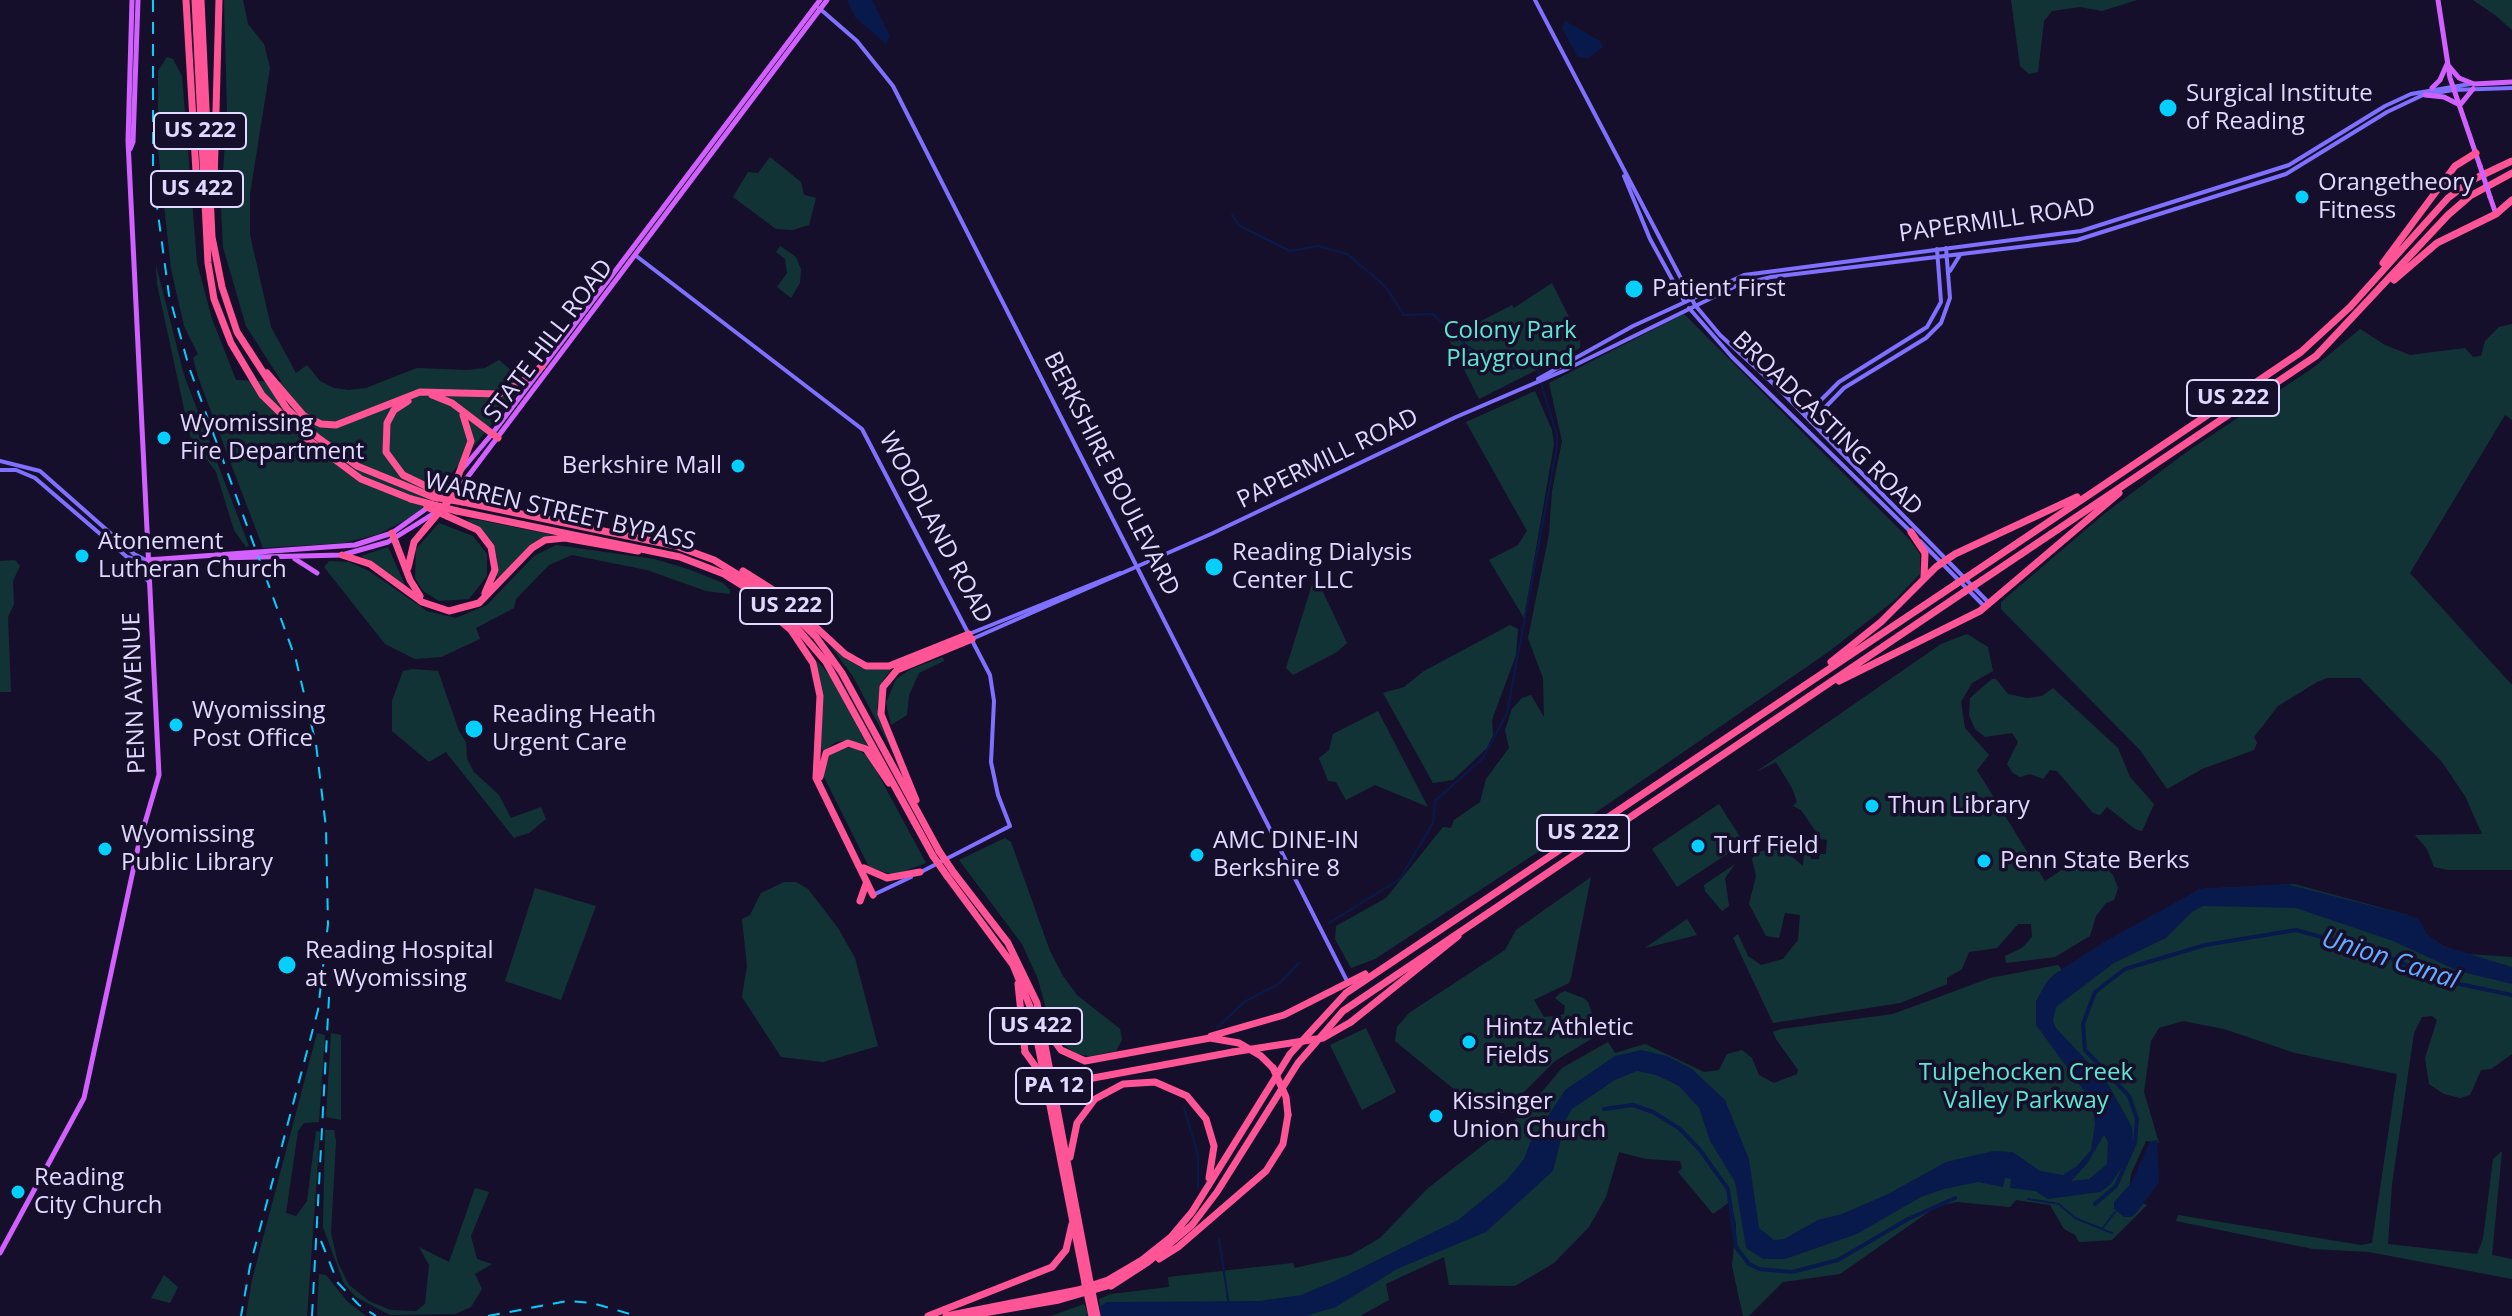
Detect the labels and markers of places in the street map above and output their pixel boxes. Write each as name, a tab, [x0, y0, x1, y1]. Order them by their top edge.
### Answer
place label: Surgical Institute of Reading	[2186, 80, 2373, 136]
marker: Surgical Institute of Reading	[2157, 97, 2179, 119]
place label: Orangetheory Fitness	[2318, 169, 2474, 225]
marker: Orangetheory Fitness	[2293, 188, 2311, 206]
place label: Patient First	[1652, 275, 1786, 303]
marker: Patient First	[1623, 278, 1645, 300]
place label: Wyomissing Fire Department	[180, 410, 364, 466]
marker: Wyomissing Fire Department	[155, 429, 173, 447]
place label: Berkshire Mall	[562, 452, 722, 480]
marker: Berkshire Mall	[729, 457, 747, 475]
place label: Atonement Lutheran Church	[98, 528, 287, 584]
place label: Reading Dialysis Center LLC	[1232, 539, 1412, 595]
marker: Atonement Lutheran Church	[73, 547, 91, 565]
marker: Reading Dialysis Center LLC	[1203, 556, 1225, 578]
place label: Wyomissing Post Office	[192, 697, 326, 753]
place label: Reading Heath Urgent Care	[492, 701, 656, 757]
marker: Wyomissing Post Office	[167, 716, 185, 734]
marker: Reading Heath Urgent Care	[463, 718, 485, 740]
place label: Thun Library	[1888, 792, 2030, 820]
marker: Thun Library	[1863, 797, 1881, 815]
place label: Wyomissing Public Library	[121, 821, 273, 877]
place label: AMC DINE-IN Berkshire 8	[1213, 827, 1359, 883]
place label: Turf Field	[1714, 832, 1819, 860]
marker: Turf Field	[1689, 837, 1707, 855]
marker: Wyomissing Public Library	[96, 840, 114, 858]
marker: AMC DINE-IN Berkshire 8	[1188, 846, 1206, 864]
place label: Penn State Berks	[2000, 847, 2190, 875]
marker: Penn State Berks	[1975, 852, 1993, 870]
place label: Reading Hospital at Wyomissing	[305, 937, 494, 993]
marker: Reading Hospital at Wyomissing	[276, 954, 298, 976]
place label: Hintz Athletic Fields	[1485, 1014, 1634, 1070]
marker: Hintz Athletic Fields	[1460, 1033, 1478, 1051]
place label: Kissinger Union Church	[1452, 1088, 1606, 1144]
marker: Kissinger Union Church	[1427, 1107, 1445, 1125]
place label: Reading City Church	[34, 1164, 163, 1220]
marker: Reading City Church	[9, 1183, 27, 1201]

